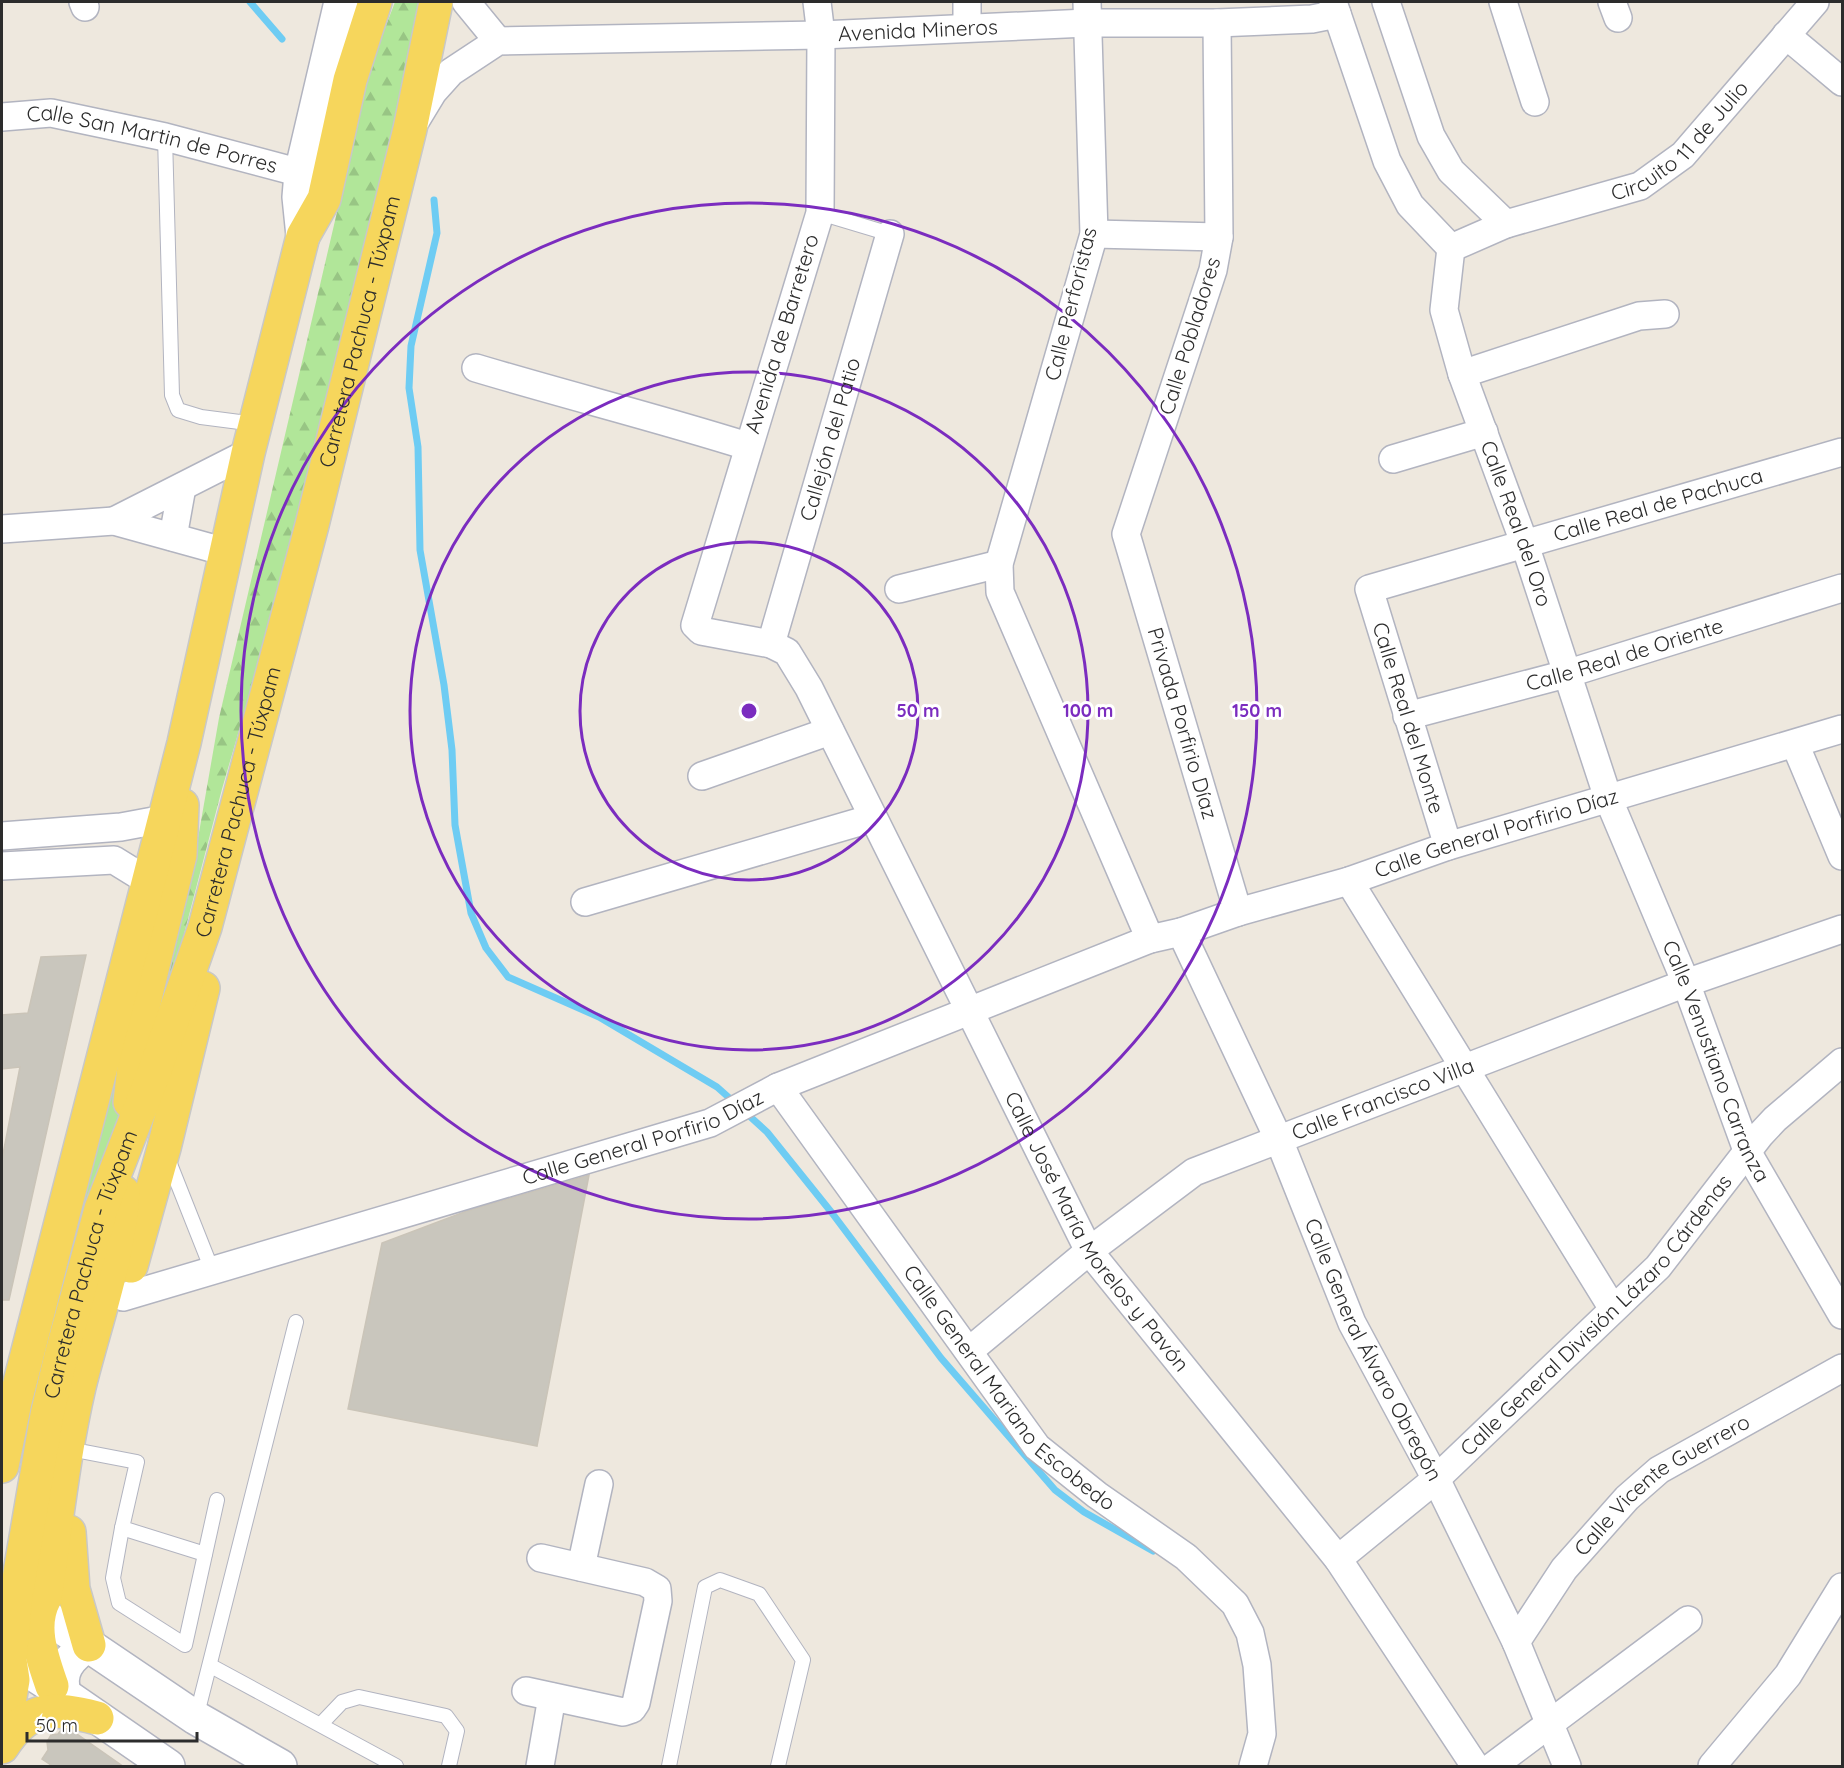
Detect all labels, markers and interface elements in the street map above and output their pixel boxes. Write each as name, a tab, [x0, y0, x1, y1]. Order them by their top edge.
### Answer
street label: Avenida Mineros	[837, 13, 998, 46]
street label: Circuito 11 de Julio	[1608, 75, 1753, 206]
street label: Calle San Martin de Porres	[26, 99, 280, 178]
street label: Carretera Pachuca - Túxpam	[313, 193, 405, 470]
street label: Calle Perforistas	[1038, 224, 1102, 383]
street label: Avenida de Barretero	[738, 231, 824, 437]
street label: Calle Pobladores	[1153, 254, 1225, 418]
street label: Callejón del Patio	[793, 355, 865, 524]
street label: Calle Real del Oro	[1476, 437, 1558, 610]
street label: Calle Real de Pachuca	[1550, 462, 1766, 547]
street label: Calle Real de Oriente	[1523, 612, 1726, 696]
street label: Calle Real del Monte	[1367, 619, 1450, 817]
street label: Privada Porfirio Díaz	[1142, 624, 1224, 822]
street label: Carretera Pachuca - Túxpam	[188, 663, 286, 941]
text: 50 m	[896, 699, 940, 722]
text: 100 m	[1063, 699, 1113, 722]
text: 150 m	[1232, 699, 1282, 722]
centre of rings	[739, 701, 759, 721]
street label: Calle General Porfirio Díaz	[1371, 782, 1621, 883]
street label: Calle Venustiano Carranza	[1657, 936, 1776, 1187]
street label: Calle Francisco Villa	[1288, 1052, 1478, 1145]
street label: Calle General Porfirio Díaz	[519, 1083, 767, 1190]
street label: Calle José María Morelos y Pavón	[1000, 1087, 1195, 1376]
street label: Carretera Pachuca - Túxpam	[37, 1126, 142, 1401]
street label: Calle General División Lázaro Cárdenas	[1454, 1169, 1737, 1461]
street label: Calle General Álvaro Obregón	[1300, 1214, 1449, 1485]
street label: Calle General Mariano Escobedo	[898, 1260, 1121, 1516]
street label: Calle Vicente Guerrero	[1568, 1408, 1754, 1561]
scale bar	[27, 1705, 196, 1743]
text: 50 m	[36, 1714, 78, 1737]

